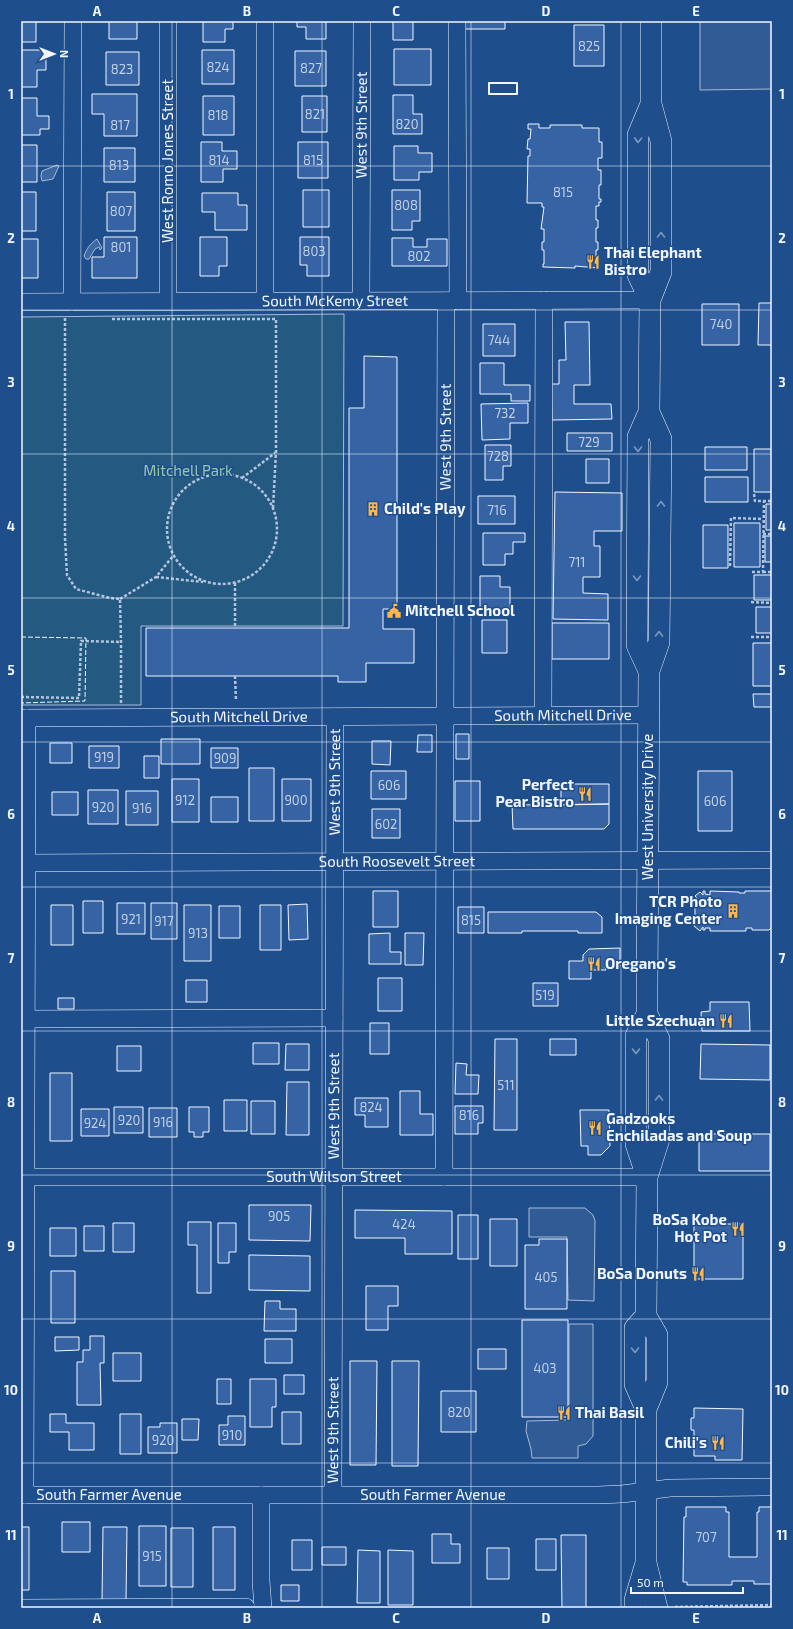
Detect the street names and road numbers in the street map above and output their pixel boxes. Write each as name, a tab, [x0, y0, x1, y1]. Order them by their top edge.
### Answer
street label: West 9th Street	[351, 71, 370, 178]
street label: West Romo Jones Street	[158, 79, 176, 243]
street label: South McKemy Street	[262, 291, 408, 309]
street label: West 9th Street	[436, 383, 454, 490]
street label: South Mitchell Drive	[494, 705, 632, 724]
street label: South Mitchell Drive	[170, 707, 308, 725]
street label: West 9th Street	[325, 728, 343, 835]
street label: West University Drive	[638, 734, 656, 880]
street label: South Roosevelt Street	[319, 851, 475, 870]
street label: West 9th Street	[324, 1052, 342, 1159]
street label: South Wilson Street	[266, 1167, 402, 1185]
street label: West 9th Street	[323, 1376, 341, 1483]
street label: South Farmer Avenue	[36, 1485, 182, 1503]
street label: South Farmer Avenue	[360, 1485, 506, 1503]

